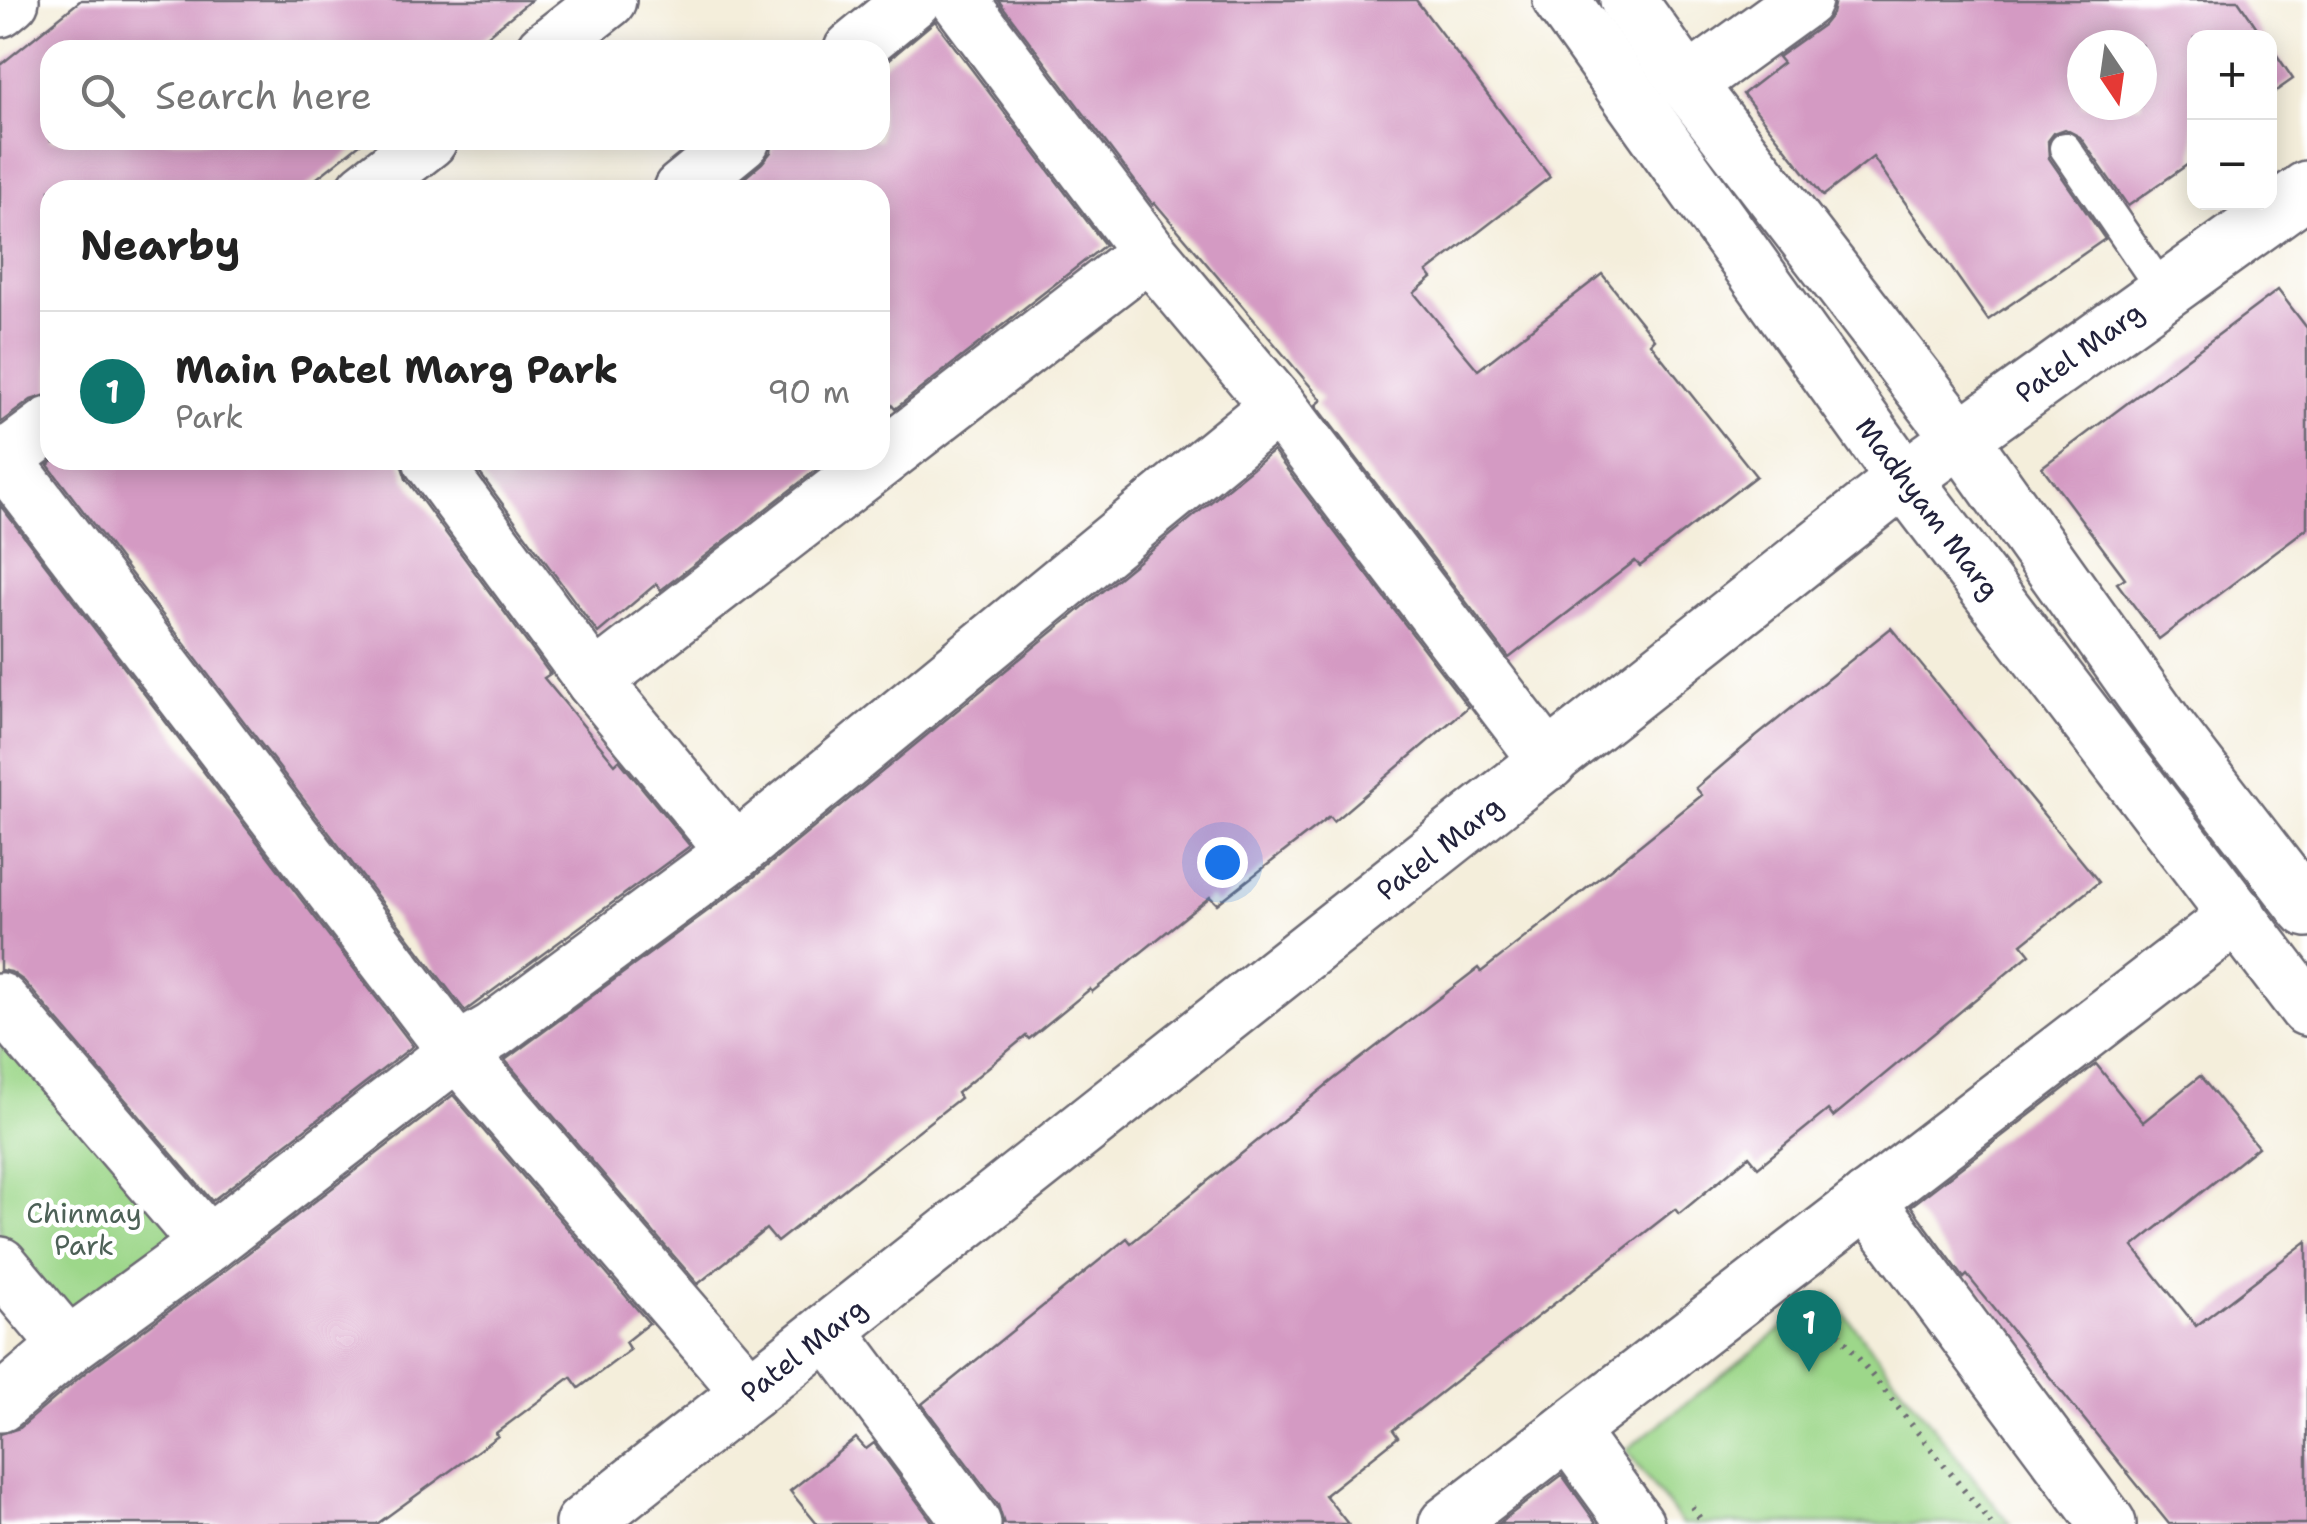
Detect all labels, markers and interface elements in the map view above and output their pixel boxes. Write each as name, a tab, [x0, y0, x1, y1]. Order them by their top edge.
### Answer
north arrow	[2067, 30, 2157, 120]
map controls	[2187, 30, 2277, 210]
button: +	[2187, 30, 2277, 120]
search box	[40, 40, 890, 150]
icon: search	[75, 68, 130, 123]
text: Search here	[155, 70, 372, 121]
button: −	[2187, 120, 2277, 210]
text: Nearby	[80, 217, 240, 273]
street label: Patel Marg	[2007, 293, 2151, 411]
text: Main Patel Marg Park	[175, 344, 618, 395]
text: 1	[105, 370, 120, 413]
text: 90 m	[767, 370, 850, 413]
text: Park	[175, 395, 244, 438]
street label: Madhyam Marg	[1847, 409, 2009, 607]
street label: Patel Marg	[1368, 787, 1510, 909]
your location	[1197, 837, 1248, 888]
park label: Chinmay Park	[26, 1194, 142, 1264]
street label: Patel Marg	[732, 1289, 874, 1411]
pin: 1	[1776, 1290, 1842, 1372]

